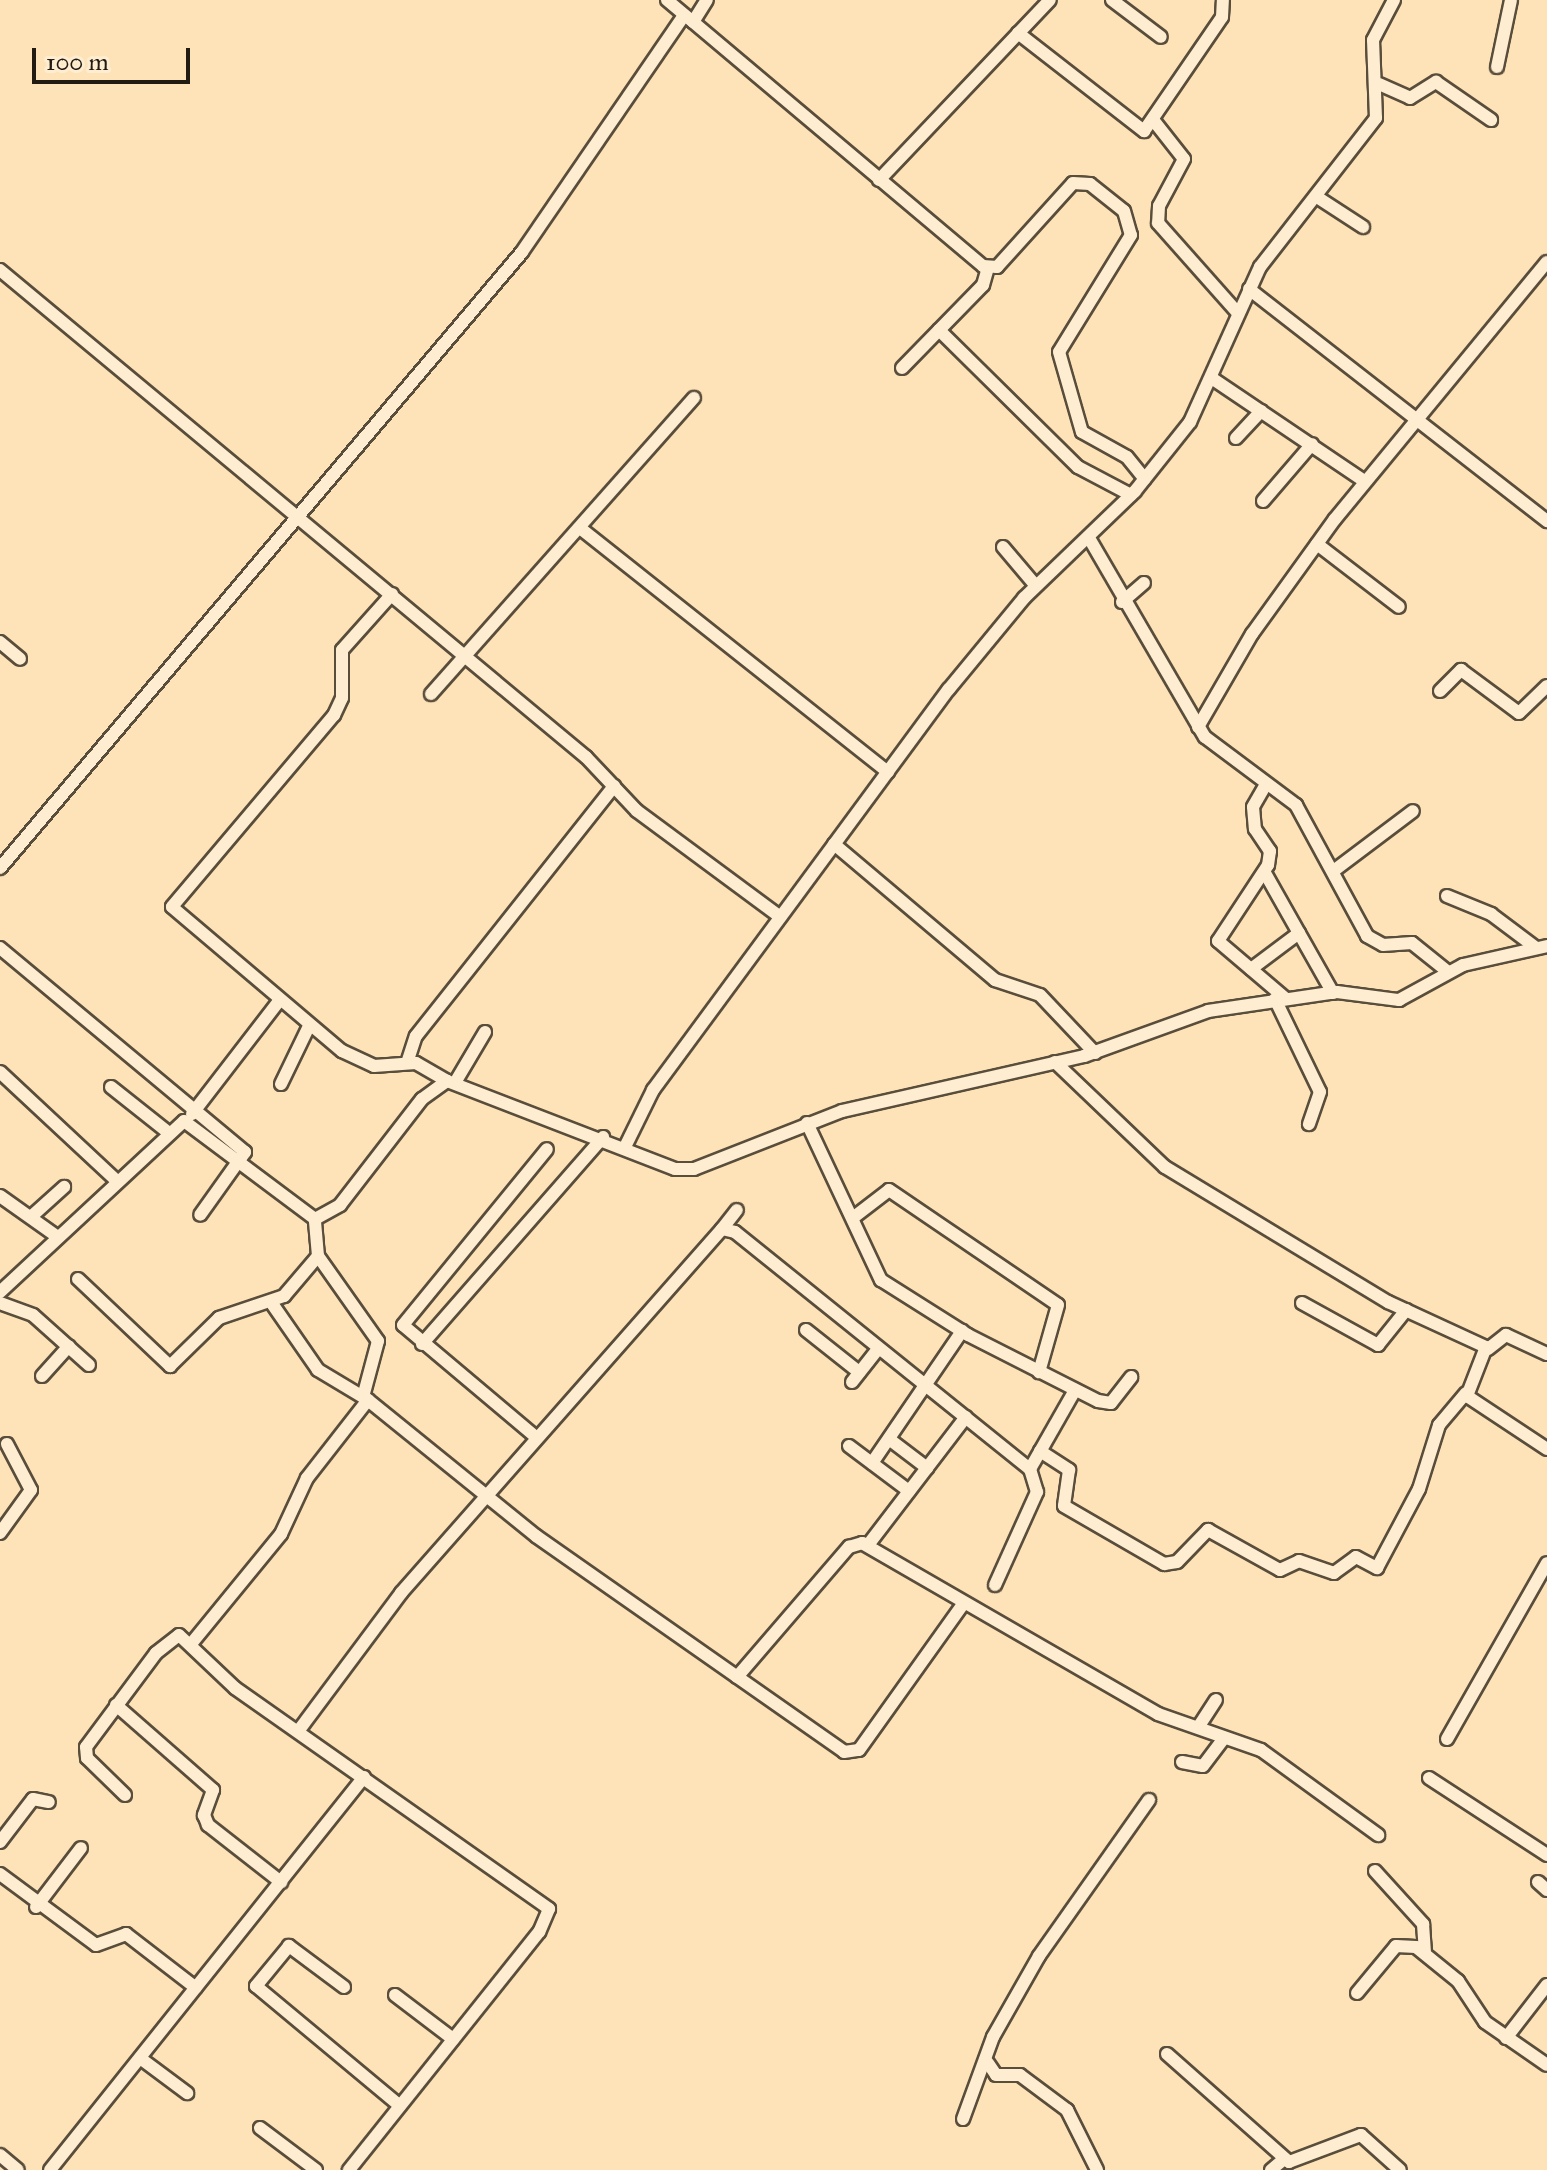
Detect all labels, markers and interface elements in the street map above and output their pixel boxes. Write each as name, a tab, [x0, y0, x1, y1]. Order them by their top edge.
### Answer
scale bar	[36, 32, 194, 82]
text: 100 m	[46, 47, 109, 77]

